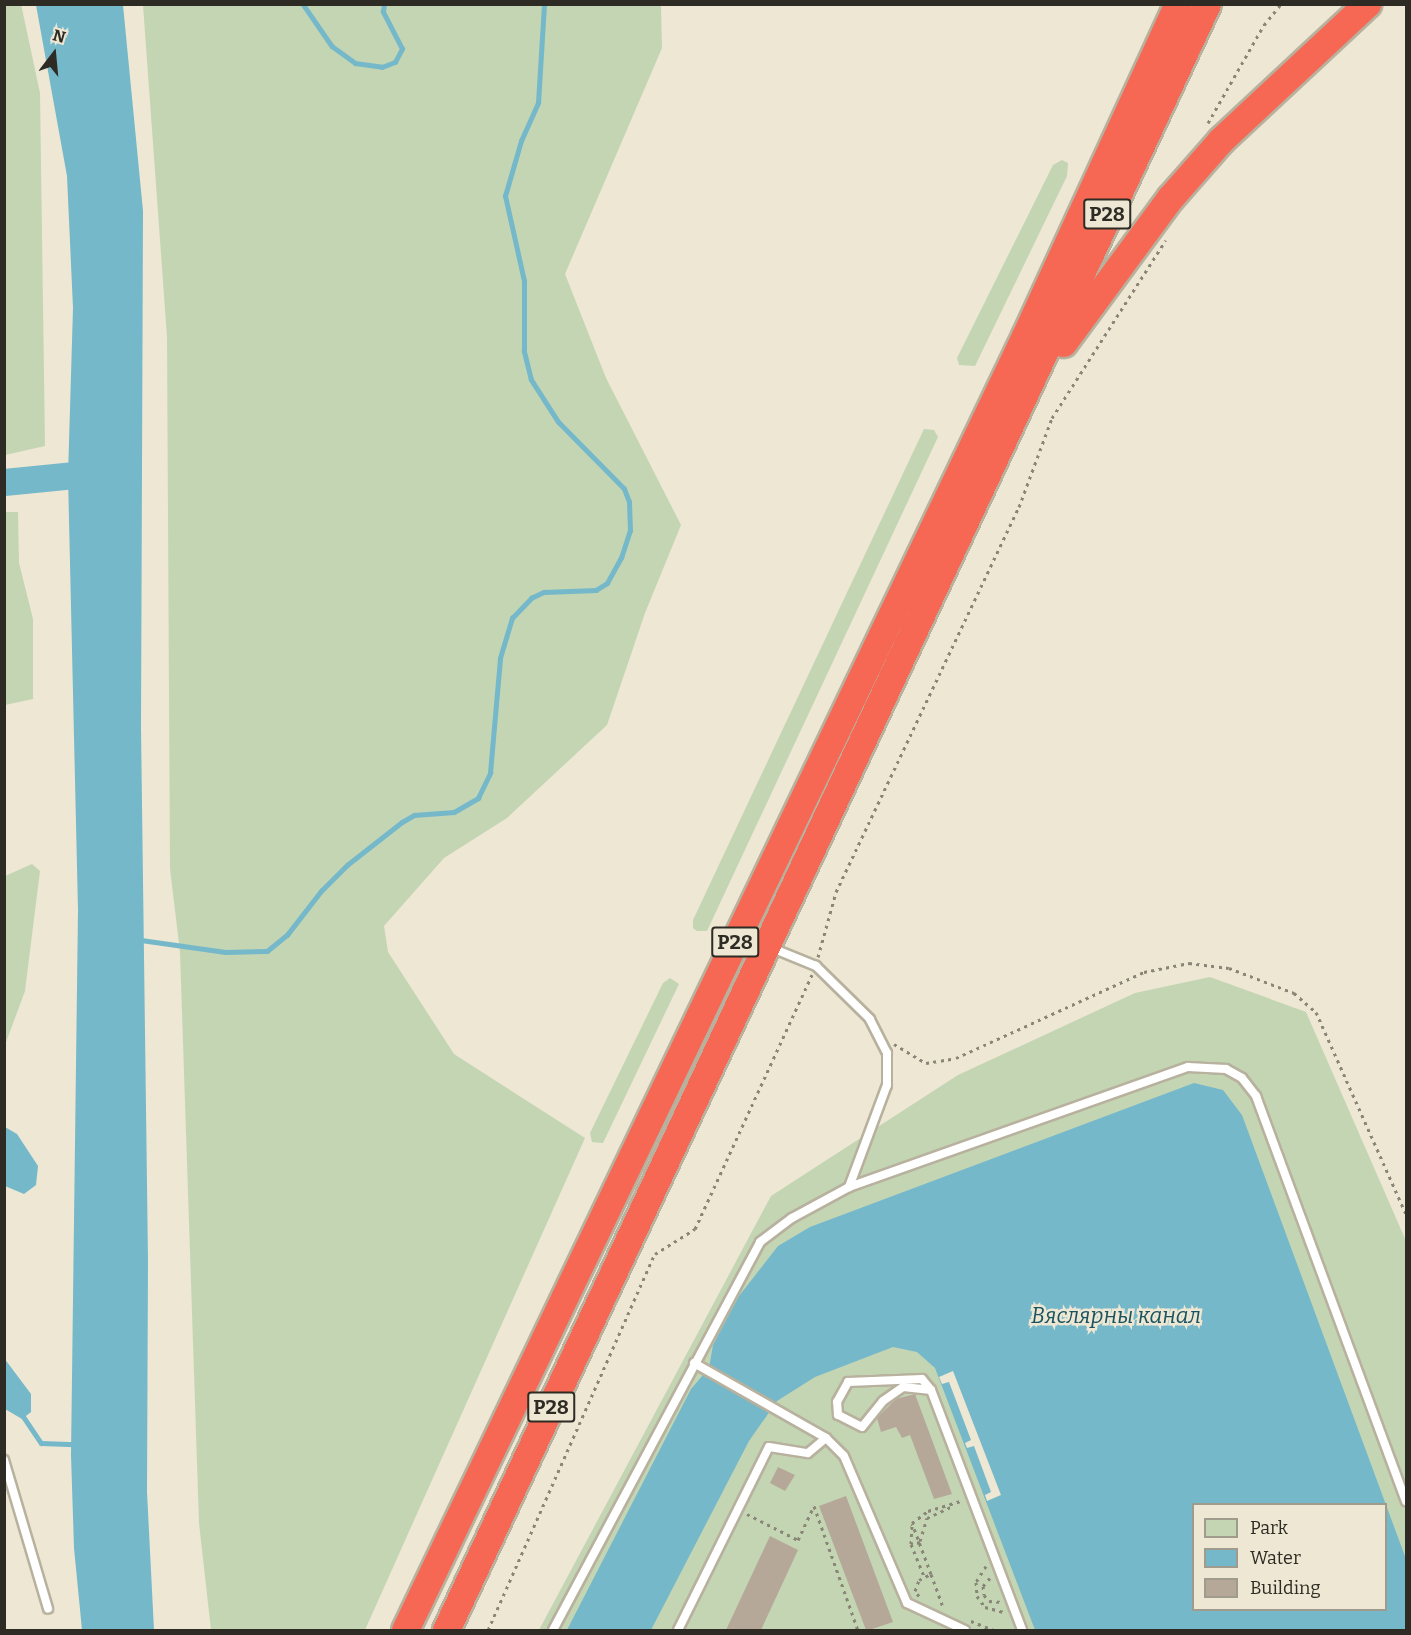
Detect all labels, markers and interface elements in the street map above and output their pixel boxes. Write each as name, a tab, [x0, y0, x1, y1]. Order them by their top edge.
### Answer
north arrow	[24, 24, 84, 84]
text: N	[51, 25, 68, 47]
road number: Р28	[1083, 197, 1131, 231]
road number: Р28	[711, 925, 759, 959]
water label: Вяслярны канал	[1031, 1303, 1201, 1329]
road number: Р28	[527, 1390, 575, 1424]
legend	[1192, 1503, 1387, 1611]
text: Park	[1250, 1517, 1288, 1539]
text: Water	[1250, 1547, 1301, 1569]
text: Building	[1250, 1577, 1321, 1599]

